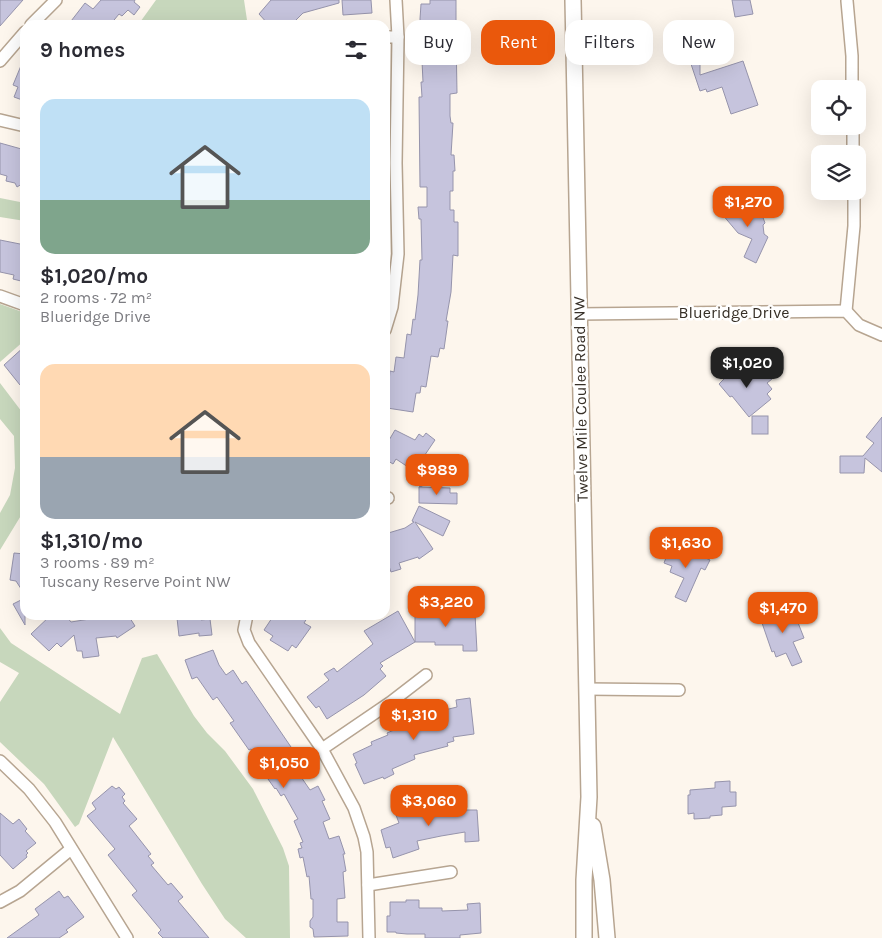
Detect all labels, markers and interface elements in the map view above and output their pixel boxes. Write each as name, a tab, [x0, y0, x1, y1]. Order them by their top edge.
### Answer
chip: Buy	[405, 20, 471, 65]
chip: Rent	[481, 20, 555, 65]
chip: Filters	[565, 20, 653, 65]
chip: New	[663, 20, 734, 65]
icon: filters	[342, 36, 370, 64]
text: 9 homes	[40, 38, 125, 62]
map controls	[811, 80, 866, 200]
button: locate	[811, 80, 866, 135]
icon: home	[160, 132, 250, 222]
button: layers	[811, 145, 866, 200]
pin: $1,270	[707, 186, 789, 228]
text: $1,270	[724, 192, 772, 211]
text: $1,020/mo	[40, 264, 148, 288]
text: 2 rooms · 72 m²	[40, 288, 152, 307]
street label: Twelve Mile Coulee Road NW	[569, 295, 592, 502]
street label: Blueridge Drive	[679, 303, 789, 322]
text: Blueridge Drive	[40, 307, 151, 326]
pin: $1,020	[706, 346, 788, 389]
text: $1,020	[722, 353, 772, 372]
icon: home	[160, 397, 250, 487]
pin: $989	[407, 454, 467, 496]
text: $989	[417, 460, 457, 479]
pin: $1,630	[645, 526, 727, 569]
text: $1,310/mo	[40, 529, 143, 553]
text: $1,630	[661, 533, 711, 552]
text: 3 rooms · 89 m²	[40, 553, 155, 572]
text: Tuscany Reserve Point NW	[40, 572, 231, 591]
pin: $3,220	[405, 586, 487, 628]
text: $3,220	[419, 592, 473, 611]
pin: $1,470	[742, 592, 824, 634]
text: $1,470	[759, 598, 807, 617]
pin: $1,310	[373, 698, 455, 741]
text: $1,310	[391, 705, 437, 724]
pin: $1,050	[243, 746, 325, 789]
text: $1,050	[259, 753, 309, 772]
pin: $3,060	[388, 784, 470, 827]
text: $3,060	[402, 791, 456, 810]

